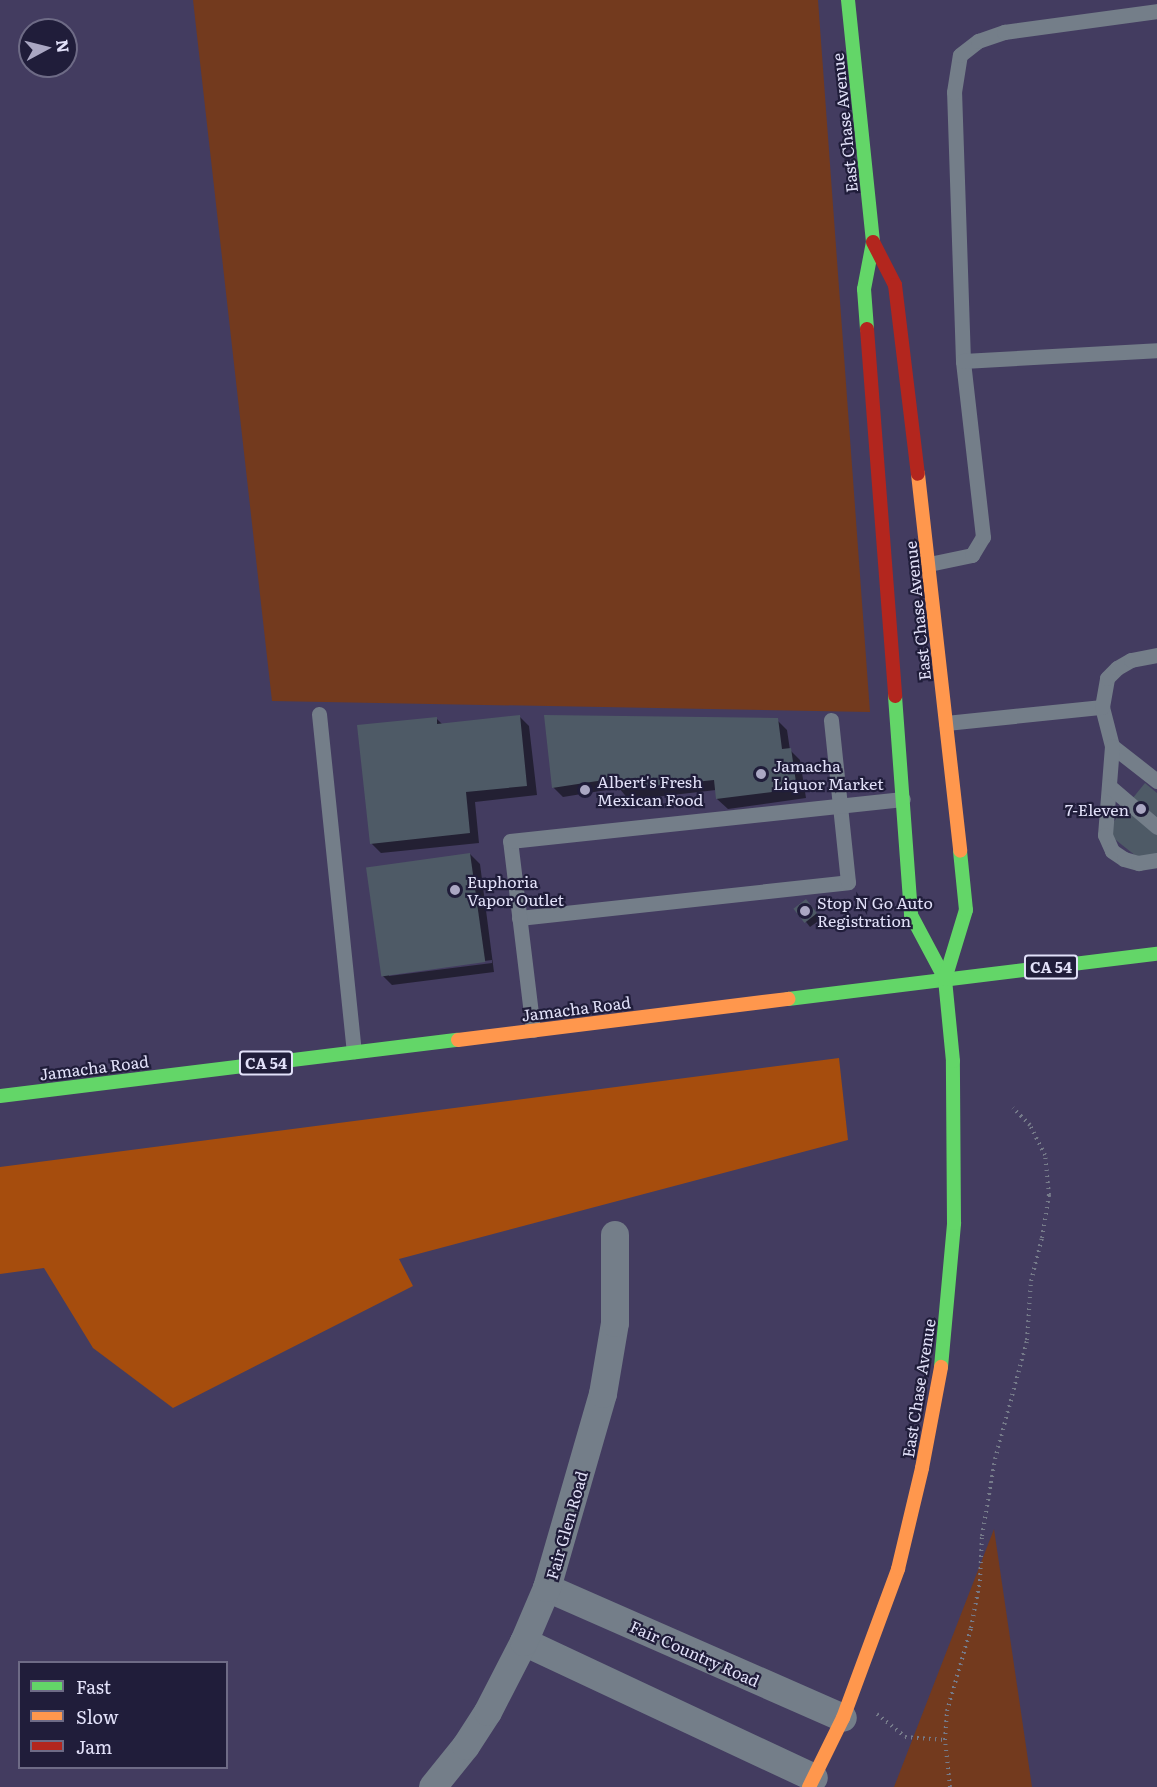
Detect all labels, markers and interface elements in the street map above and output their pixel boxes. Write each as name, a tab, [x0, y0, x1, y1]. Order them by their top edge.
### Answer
north arrow	[18, 18, 78, 78]
text: N	[51, 38, 77, 54]
street label: East Chase Avenue	[827, 52, 861, 194]
street label: East Chase Avenue	[900, 540, 934, 682]
place label: Jamacha Liquor Market	[773, 755, 884, 793]
marker: Jamacha Liquor Market	[754, 767, 768, 781]
place label: Albert's Fresh Mexican Food	[597, 771, 703, 809]
marker: Albert's Fresh Mexican Food	[578, 783, 592, 797]
place label: 7-Eleven	[1065, 799, 1129, 819]
marker: 7-Eleven	[1134, 802, 1148, 816]
place label: Euphoria Vapor Outlet	[467, 871, 564, 909]
marker: Euphoria Vapor Outlet	[448, 883, 462, 897]
place label: Stop N Go Auto Registration	[817, 892, 933, 930]
marker: Stop N Go Auto Registration	[798, 904, 812, 918]
road number: CA 54	[1022, 955, 1080, 979]
street label: Jamacha Road	[520, 992, 632, 1024]
street label: Jamacha Road	[38, 1051, 150, 1083]
road number: CA 54	[238, 1051, 294, 1075]
street label: East Chase Avenue	[898, 1317, 938, 1459]
street label: Fair Glen Road	[541, 1469, 591, 1581]
street label: Fair Country Road	[627, 1616, 763, 1690]
legend	[18, 1661, 228, 1769]
text: Fast	[76, 1673, 111, 1700]
text: Slow	[76, 1703, 118, 1730]
text: Jam	[76, 1733, 112, 1760]

